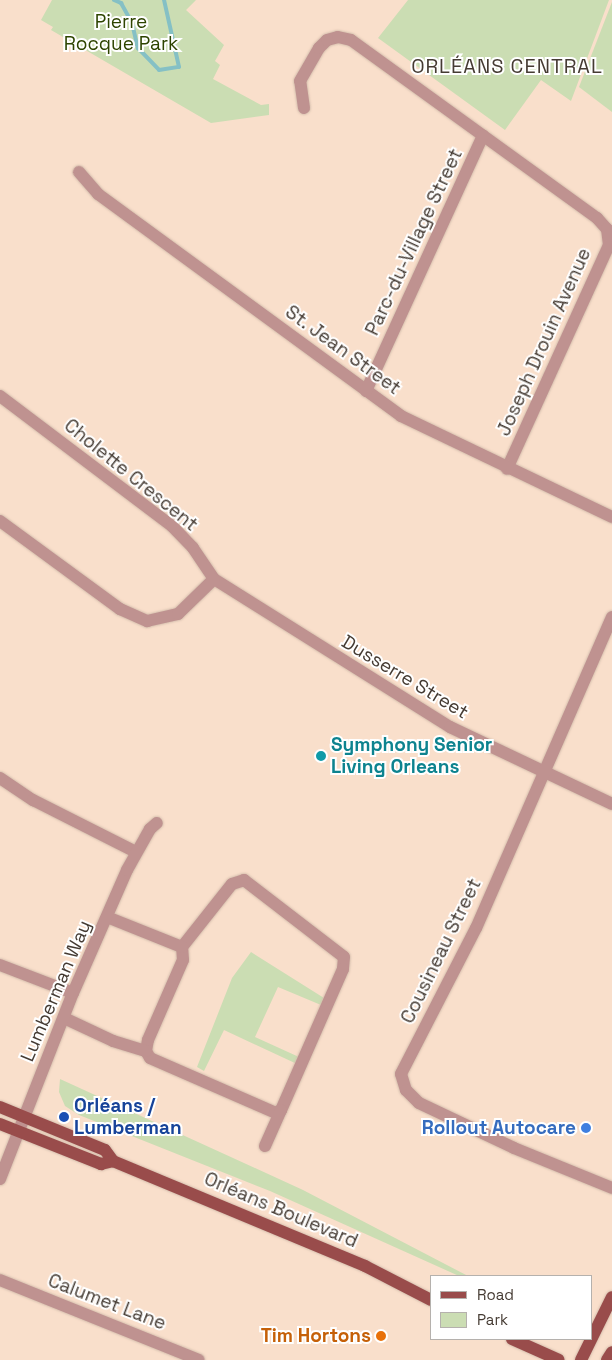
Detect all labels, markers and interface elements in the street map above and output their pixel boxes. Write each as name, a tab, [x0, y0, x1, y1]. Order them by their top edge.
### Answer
park label: Pierre Rocque Park	[64, 11, 178, 55]
district label: ORLÉANS CENTRAL	[409, 54, 605, 78]
street label: Parc-du-Village Street	[361, 145, 467, 339]
street label: Joseph Drouin Avenue	[492, 244, 596, 440]
street label: St. Jean Street	[281, 300, 405, 400]
street label: Cholette Crescent	[60, 414, 202, 536]
street label: Dusserre Street	[338, 630, 472, 724]
place label: Symphony Senior Living Orleans	[331, 734, 492, 778]
marker: Symphony Senior Living Orleans	[315, 750, 327, 762]
street label: Cousineau Street	[396, 875, 486, 1027]
street label: Lumberman Way	[16, 917, 96, 1065]
place label: Orléans / Lumberman	[74, 1095, 182, 1139]
marker: Orléans / Lumberman	[58, 1111, 70, 1123]
place label: Rollout Autocare	[421, 1117, 576, 1139]
marker: Rollout Autocare	[580, 1122, 592, 1134]
street label: Orléans Boulevard	[201, 1167, 361, 1253]
street label: Calumet Lane	[45, 1269, 169, 1335]
legend	[430, 1275, 592, 1340]
text: Road	[477, 1285, 514, 1304]
text: Park	[477, 1310, 508, 1329]
place label: Tim Hortons	[261, 1325, 371, 1347]
marker: Tim Hortons	[375, 1330, 387, 1342]

